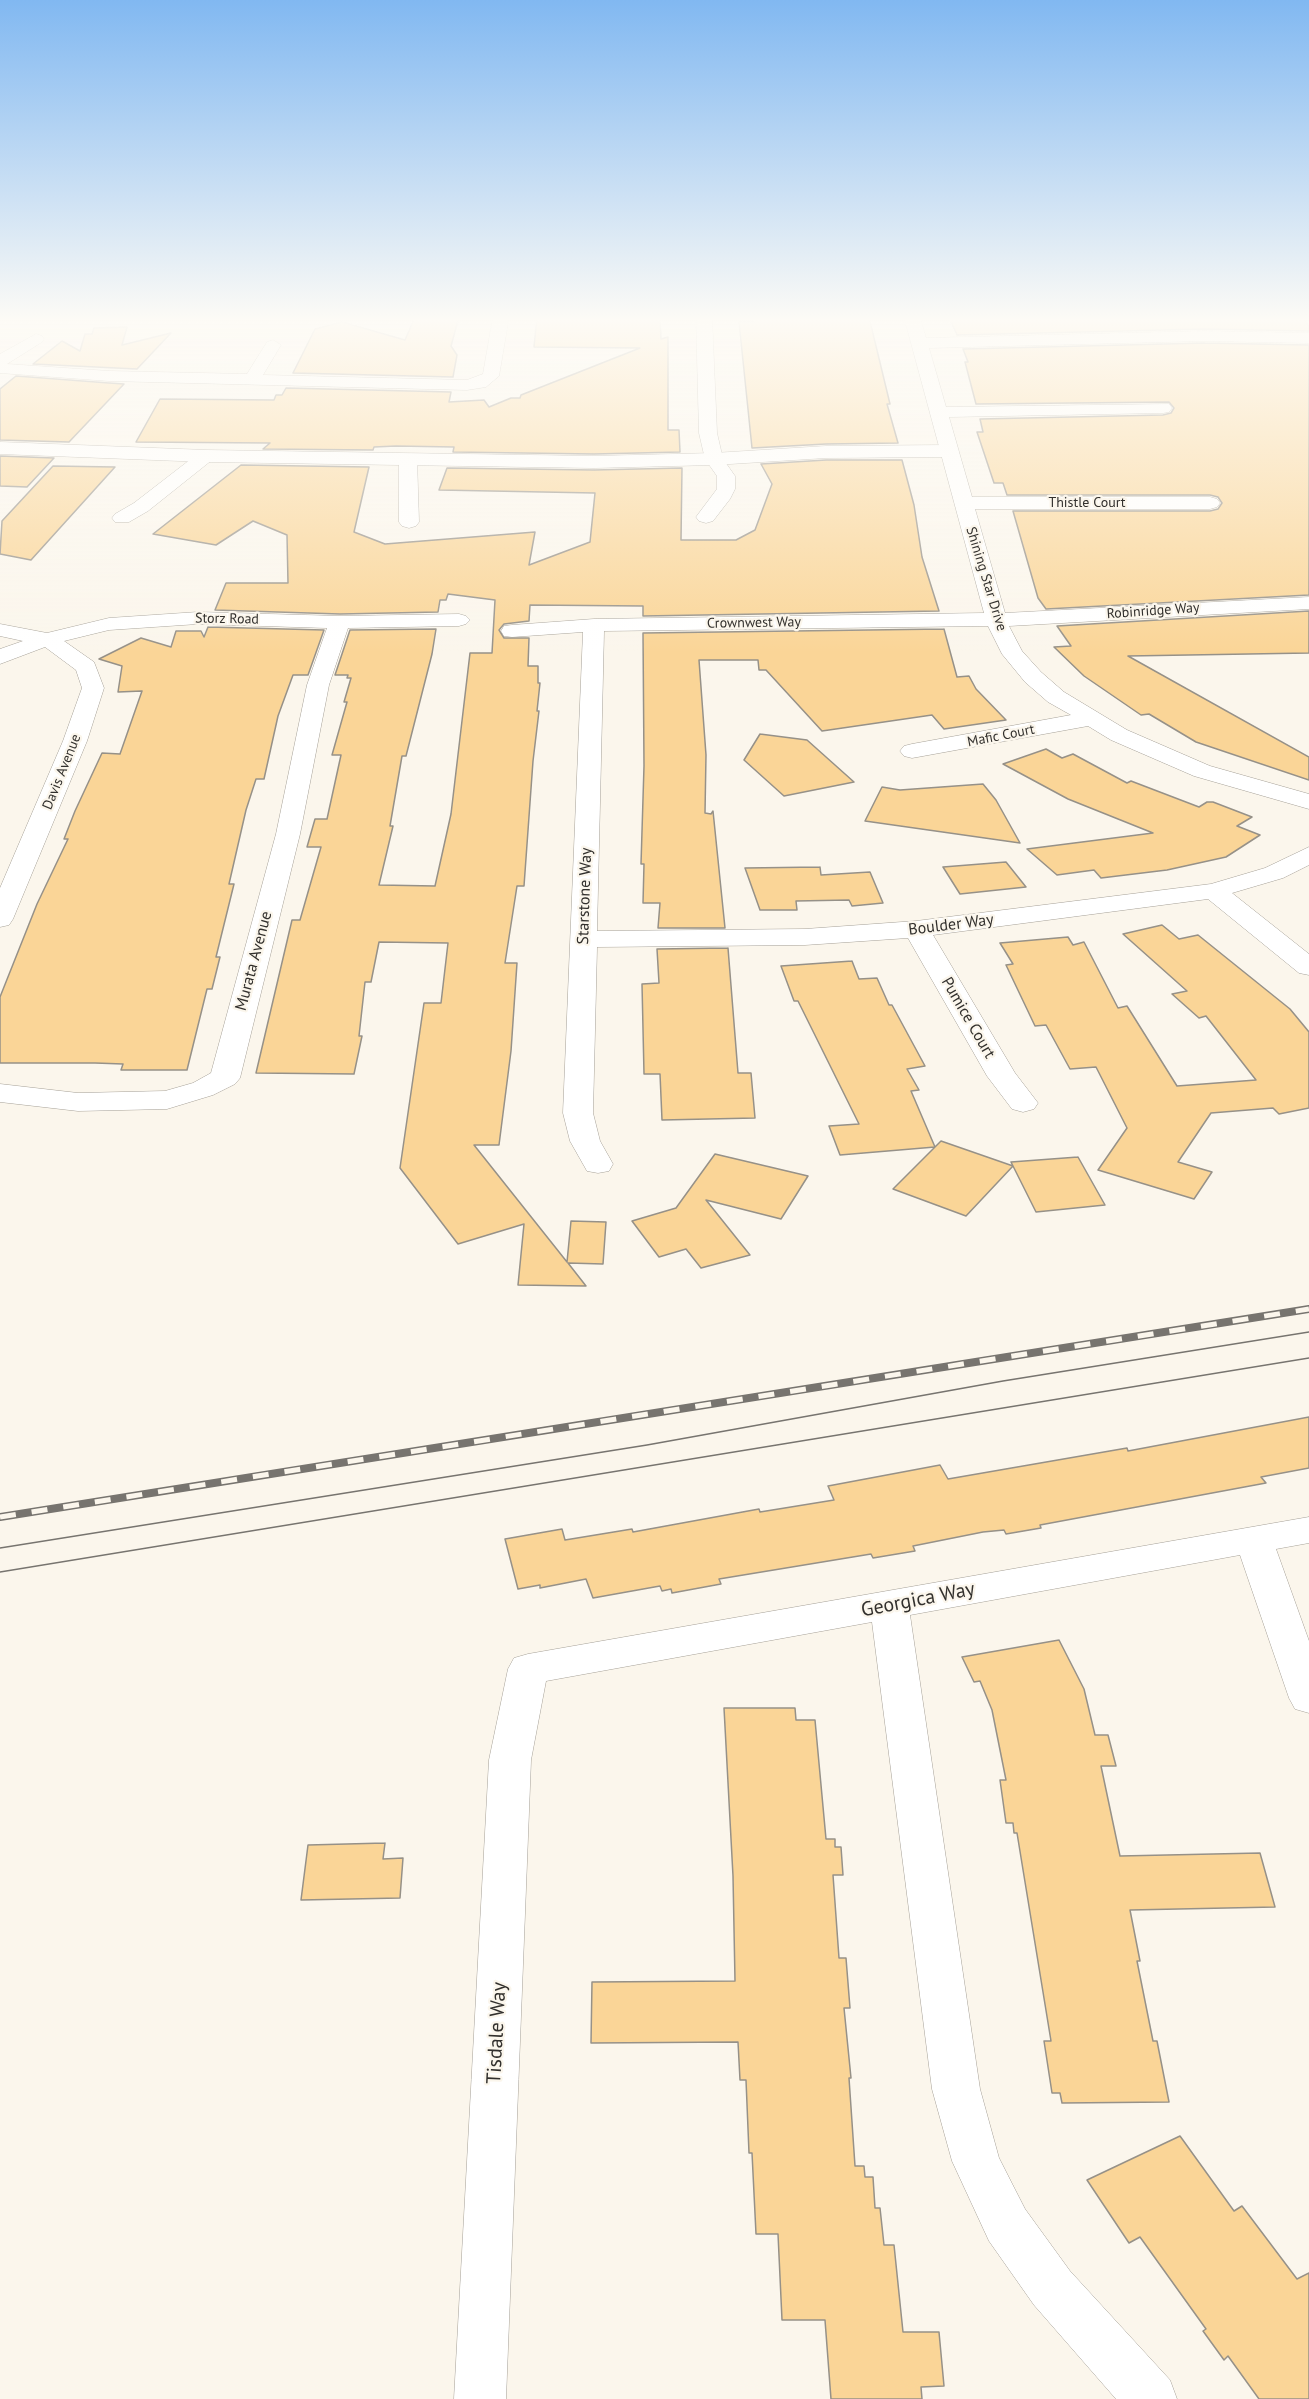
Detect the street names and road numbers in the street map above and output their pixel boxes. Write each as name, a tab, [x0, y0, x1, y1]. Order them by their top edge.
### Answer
street label: Thistle Court	[1048, 495, 1126, 511]
street label: Shining Star Drive	[962, 525, 1010, 633]
street label: Robinridge Way	[1106, 599, 1200, 623]
street label: Storz Road	[195, 610, 259, 628]
street label: Crownwest Way	[707, 614, 801, 632]
street label: Mafic Court	[966, 721, 1036, 751]
street label: Davis Avenue	[39, 732, 85, 812]
street label: Starstone Way	[574, 847, 596, 945]
street label: Murata Avenue	[231, 909, 277, 1013]
street label: Boulder Way	[907, 910, 995, 940]
street label: Pumice Court	[937, 974, 999, 1062]
street label: Georgica Way	[859, 1577, 977, 1623]
street label: Tisdale Way	[482, 1982, 512, 2084]

